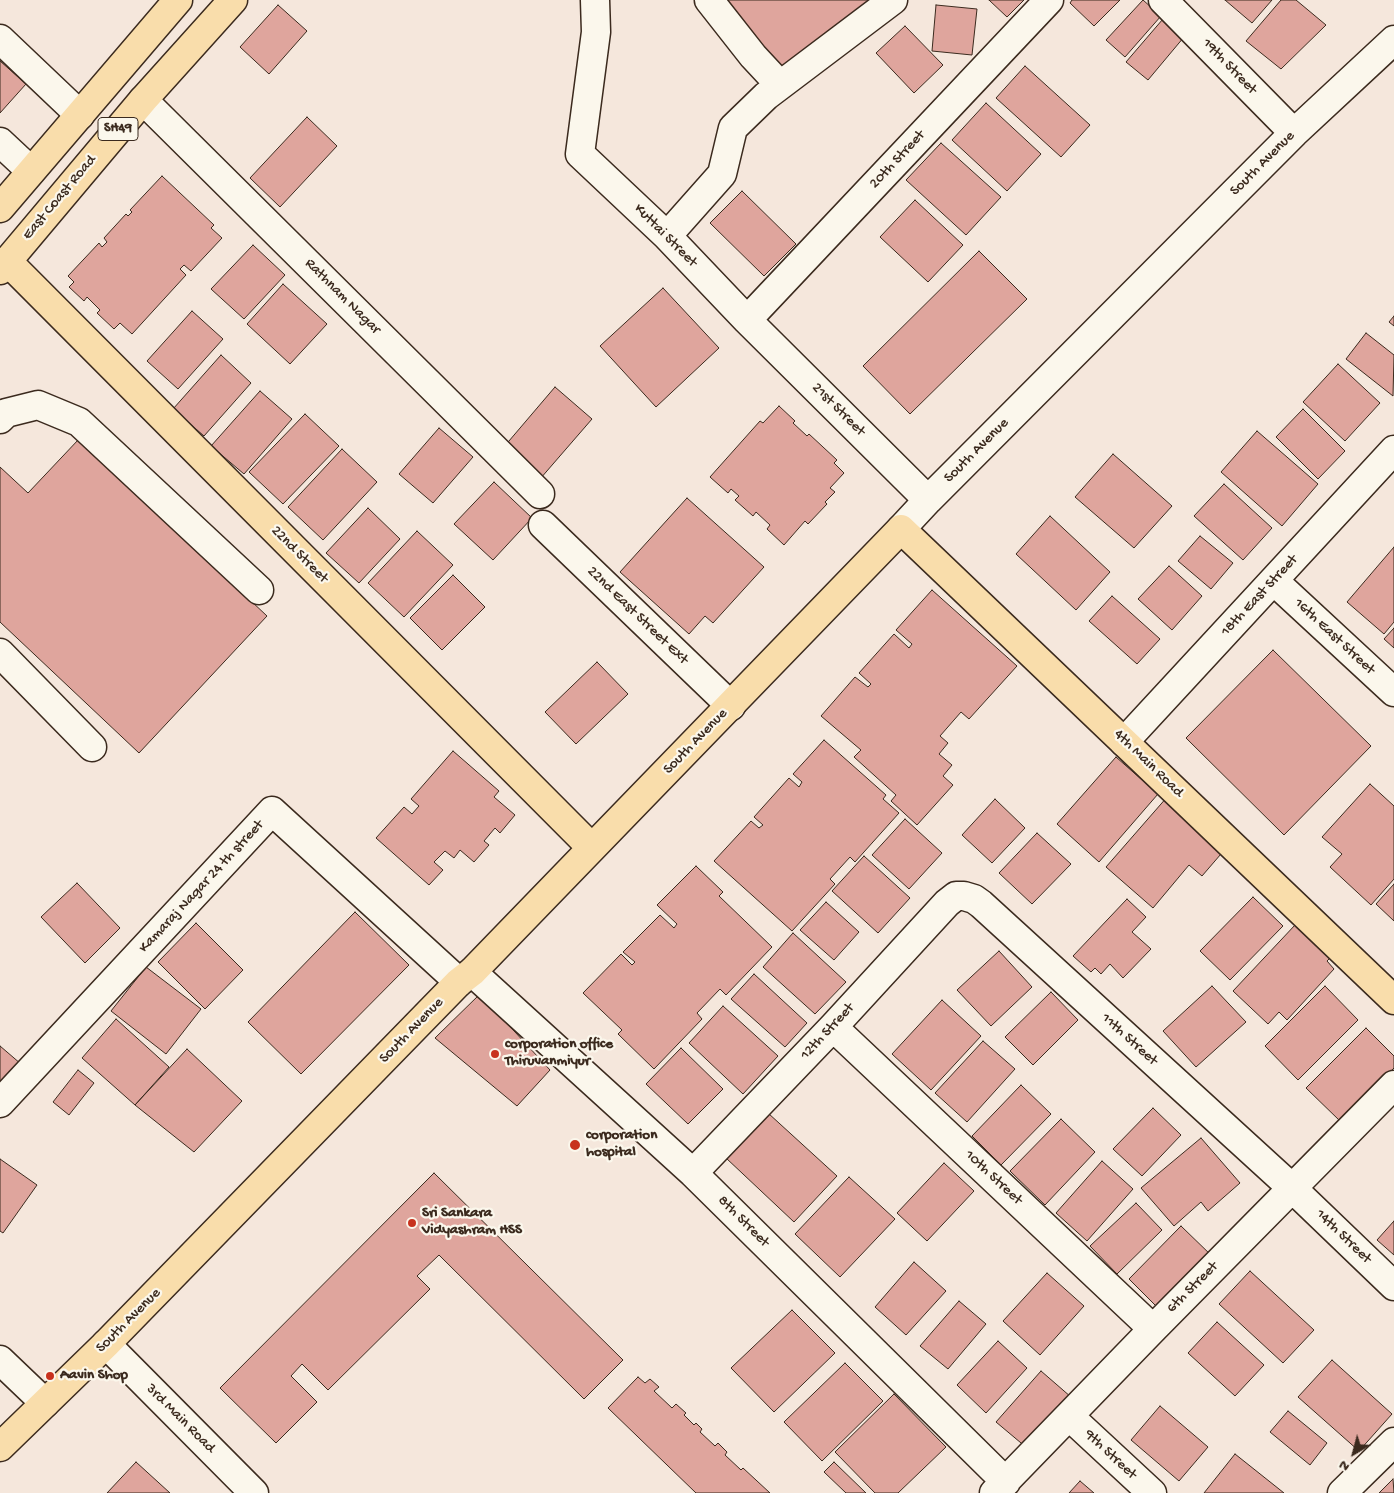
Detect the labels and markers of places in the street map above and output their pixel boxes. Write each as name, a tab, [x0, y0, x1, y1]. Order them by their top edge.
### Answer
place label: corporation office Thiruvanmiyur	[505, 1036, 613, 1071]
marker: corporation office Thiruvanmiyur	[489, 1048, 501, 1060]
place label: corporation hospital	[586, 1127, 657, 1162]
marker: corporation hospital	[568, 1138, 582, 1152]
place label: Sri Sankara Vidyashram HSS	[422, 1205, 522, 1240]
marker: Sri Sankara Vidyashram HSS	[406, 1217, 418, 1229]
place label: Aavin Shop	[60, 1367, 128, 1385]
marker: Aavin Shop	[44, 1370, 56, 1382]

